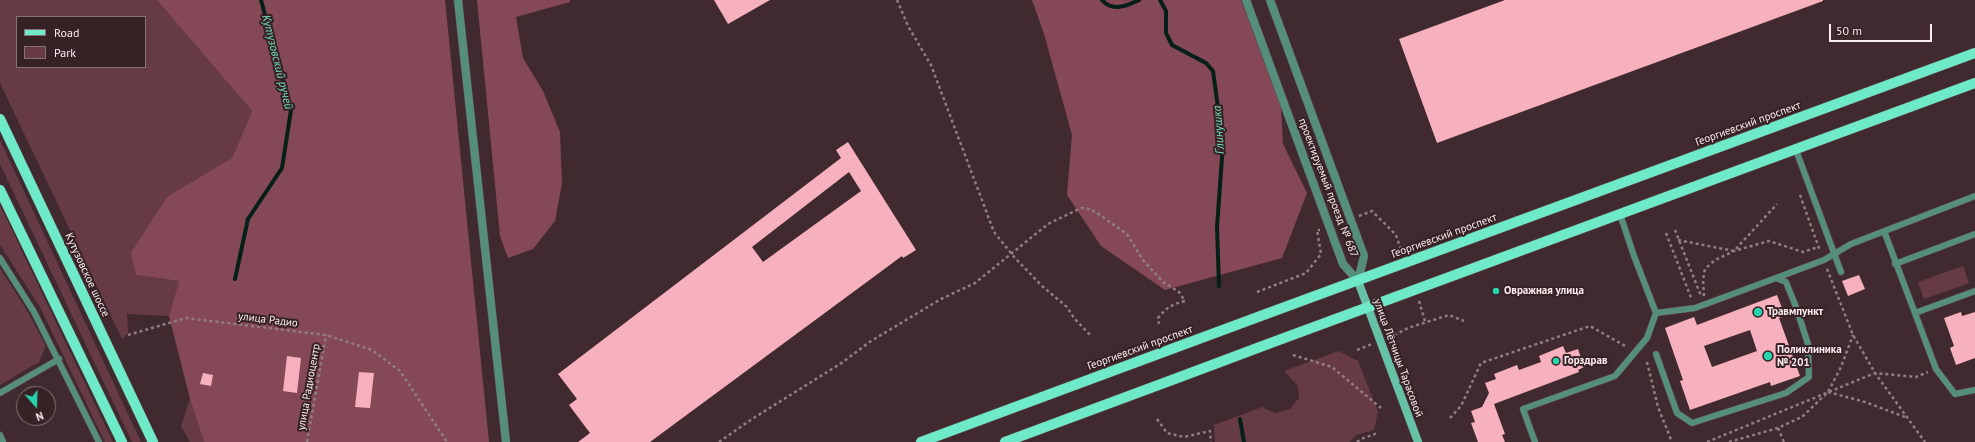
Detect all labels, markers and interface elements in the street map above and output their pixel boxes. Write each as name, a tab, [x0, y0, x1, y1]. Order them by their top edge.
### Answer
water label: Кутузовский ручей	[258, 13, 296, 111]
legend	[16, 16, 146, 68]
scale bar	[1831, 16, 1934, 42]
text: 50 m	[1836, 23, 1862, 38]
text: Road	[54, 25, 79, 40]
text: Park	[54, 45, 76, 60]
street label: Георгиевский проспект	[1694, 99, 1802, 149]
water label: Глинушка	[1210, 105, 1228, 155]
street label: проектируемый проезд № 687	[1295, 117, 1361, 259]
street label: Георгиевский проспект	[1390, 211, 1498, 261]
street label: Кутузовское шоссе	[62, 231, 112, 319]
place label: Овражная улица	[1504, 284, 1584, 298]
marker: Овражная улица	[1491, 286, 1501, 296]
street label: улица Лётчицы Тарасовой	[1370, 297, 1426, 419]
place label: Травмпункт	[1767, 305, 1823, 319]
marker: Травмпункт	[1752, 306, 1764, 318]
street label: улица Радио	[237, 310, 299, 330]
street label: Георгиевский проспект	[1086, 323, 1194, 373]
street label: улица Радиоцентр	[295, 343, 323, 431]
place label: Поликлиника № 201	[1777, 343, 1842, 369]
marker: Поликлиника № 201	[1762, 350, 1774, 362]
place label: Горздрав	[1564, 354, 1608, 368]
marker: Горздрав	[1551, 356, 1561, 366]
north arrow	[16, 386, 56, 426]
text: N	[34, 409, 46, 424]

